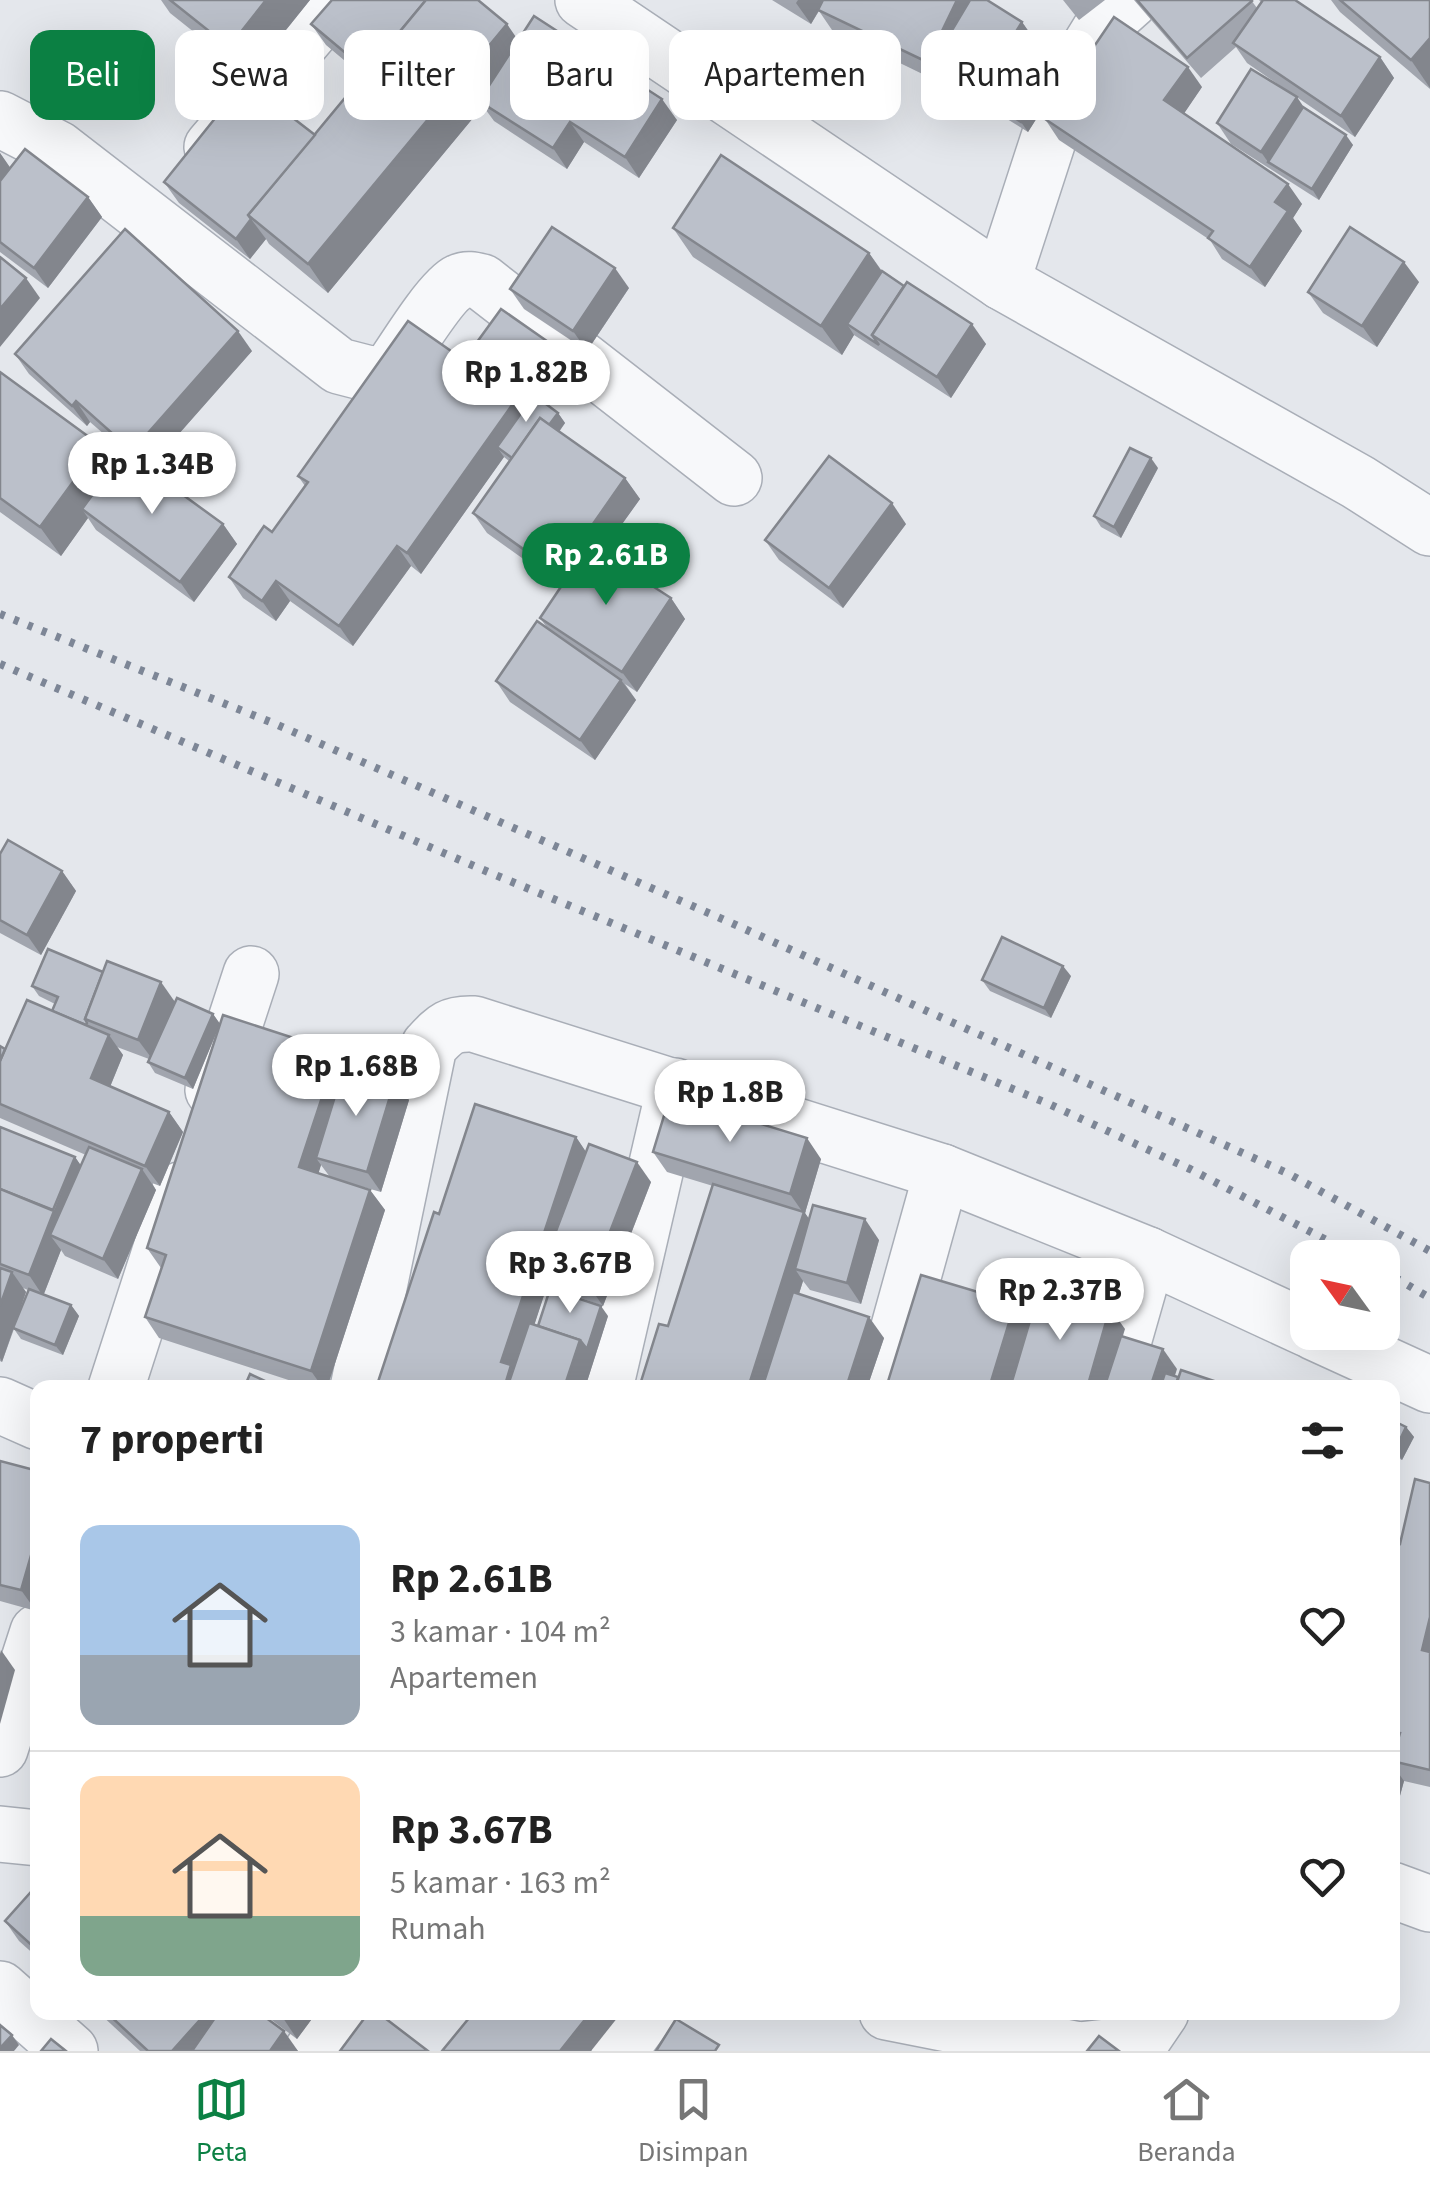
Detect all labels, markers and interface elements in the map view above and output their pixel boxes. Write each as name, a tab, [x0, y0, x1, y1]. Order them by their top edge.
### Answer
chip: Beli	[30, 30, 155, 120]
chip: Sewa	[175, 30, 324, 120]
chip: Filter	[344, 30, 490, 120]
chip: Baru	[510, 30, 649, 120]
chip: Apartemen	[669, 30, 901, 120]
chip: Rumah	[921, 30, 1096, 120]
pin: Rp 1.82B	[423, 340, 629, 425]
text: Rp 1.82B	[464, 349, 588, 395]
pin: Rp 1.34B	[49, 432, 255, 517]
text: Rp 1.34B	[90, 441, 214, 487]
pin: Rp 2.61B	[503, 523, 709, 608]
text: Rp 2.61B	[544, 532, 668, 578]
pin: Rp 1.68B	[253, 1034, 459, 1119]
text: Rp 1.68B	[294, 1043, 418, 1089]
pin: Rp 1.8B	[638, 1060, 822, 1145]
text: Rp 1.8B	[676, 1069, 784, 1115]
pin: Rp 3.67B	[467, 1231, 673, 1316]
text: Rp 3.67B	[508, 1240, 632, 1286]
north arrow	[1290, 1240, 1400, 1350]
map controls	[1290, 1240, 1400, 1350]
pin: Rp 2.37B	[957, 1258, 1163, 1343]
text: Rp 2.37B	[998, 1267, 1122, 1313]
text: 7 properti	[80, 1410, 264, 1470]
icon: filters	[1295, 1413, 1350, 1468]
text: Rp 2.61B	[390, 1549, 553, 1609]
icon: home	[160, 1565, 280, 1685]
icon: heart	[1295, 1598, 1350, 1653]
text: 3 kamar · 104 m²	[390, 1609, 611, 1655]
text: Apartemen	[390, 1655, 538, 1701]
text: Rp 3.67B	[390, 1800, 553, 1860]
icon: home	[160, 1816, 280, 1936]
icon: heart	[1295, 1849, 1350, 1904]
text: 5 kamar · 163 m²	[390, 1860, 611, 1906]
text: Rumah	[390, 1906, 486, 1952]
tab: Peta	[194, 2072, 249, 2172]
tab: Disimpan	[638, 2072, 749, 2172]
tab: Beranda	[1137, 2072, 1236, 2172]

